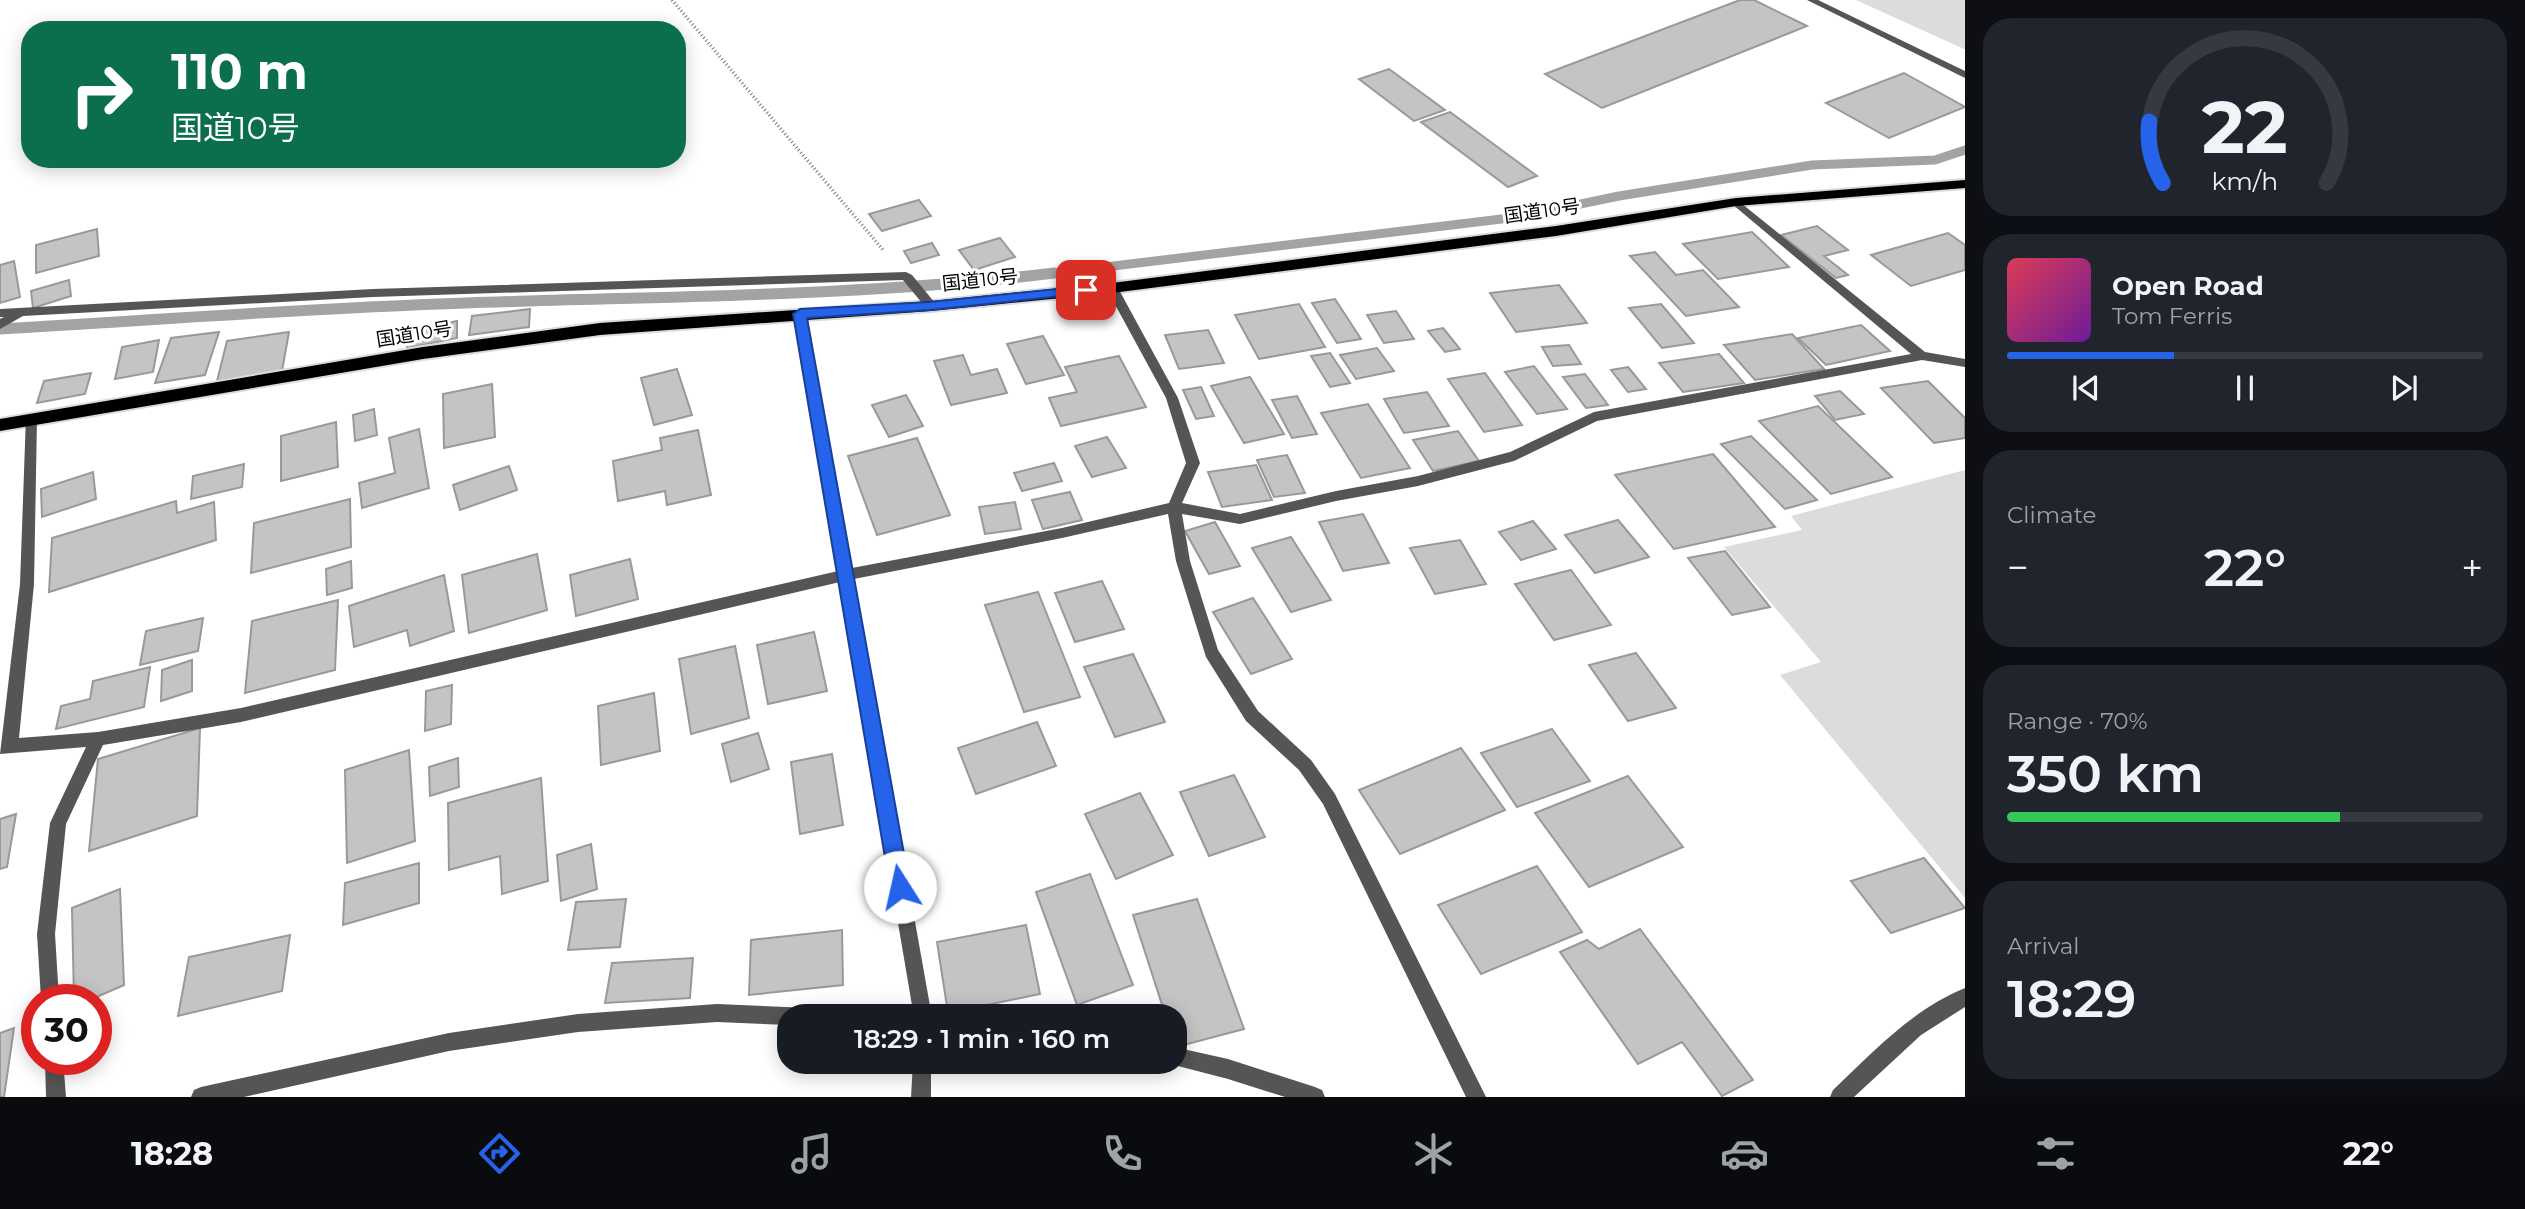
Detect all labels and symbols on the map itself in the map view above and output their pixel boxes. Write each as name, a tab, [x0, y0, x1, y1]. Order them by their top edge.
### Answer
street label: 国道10号	[1503, 194, 1581, 228]
pin	[1056, 260, 1116, 320]
street label: 国道10号	[941, 265, 1019, 295]
street label: 国道10号	[374, 317, 454, 351]
position arrow	[863, 850, 937, 924]
speed limit sign: 30	[21, 984, 112, 1075]

